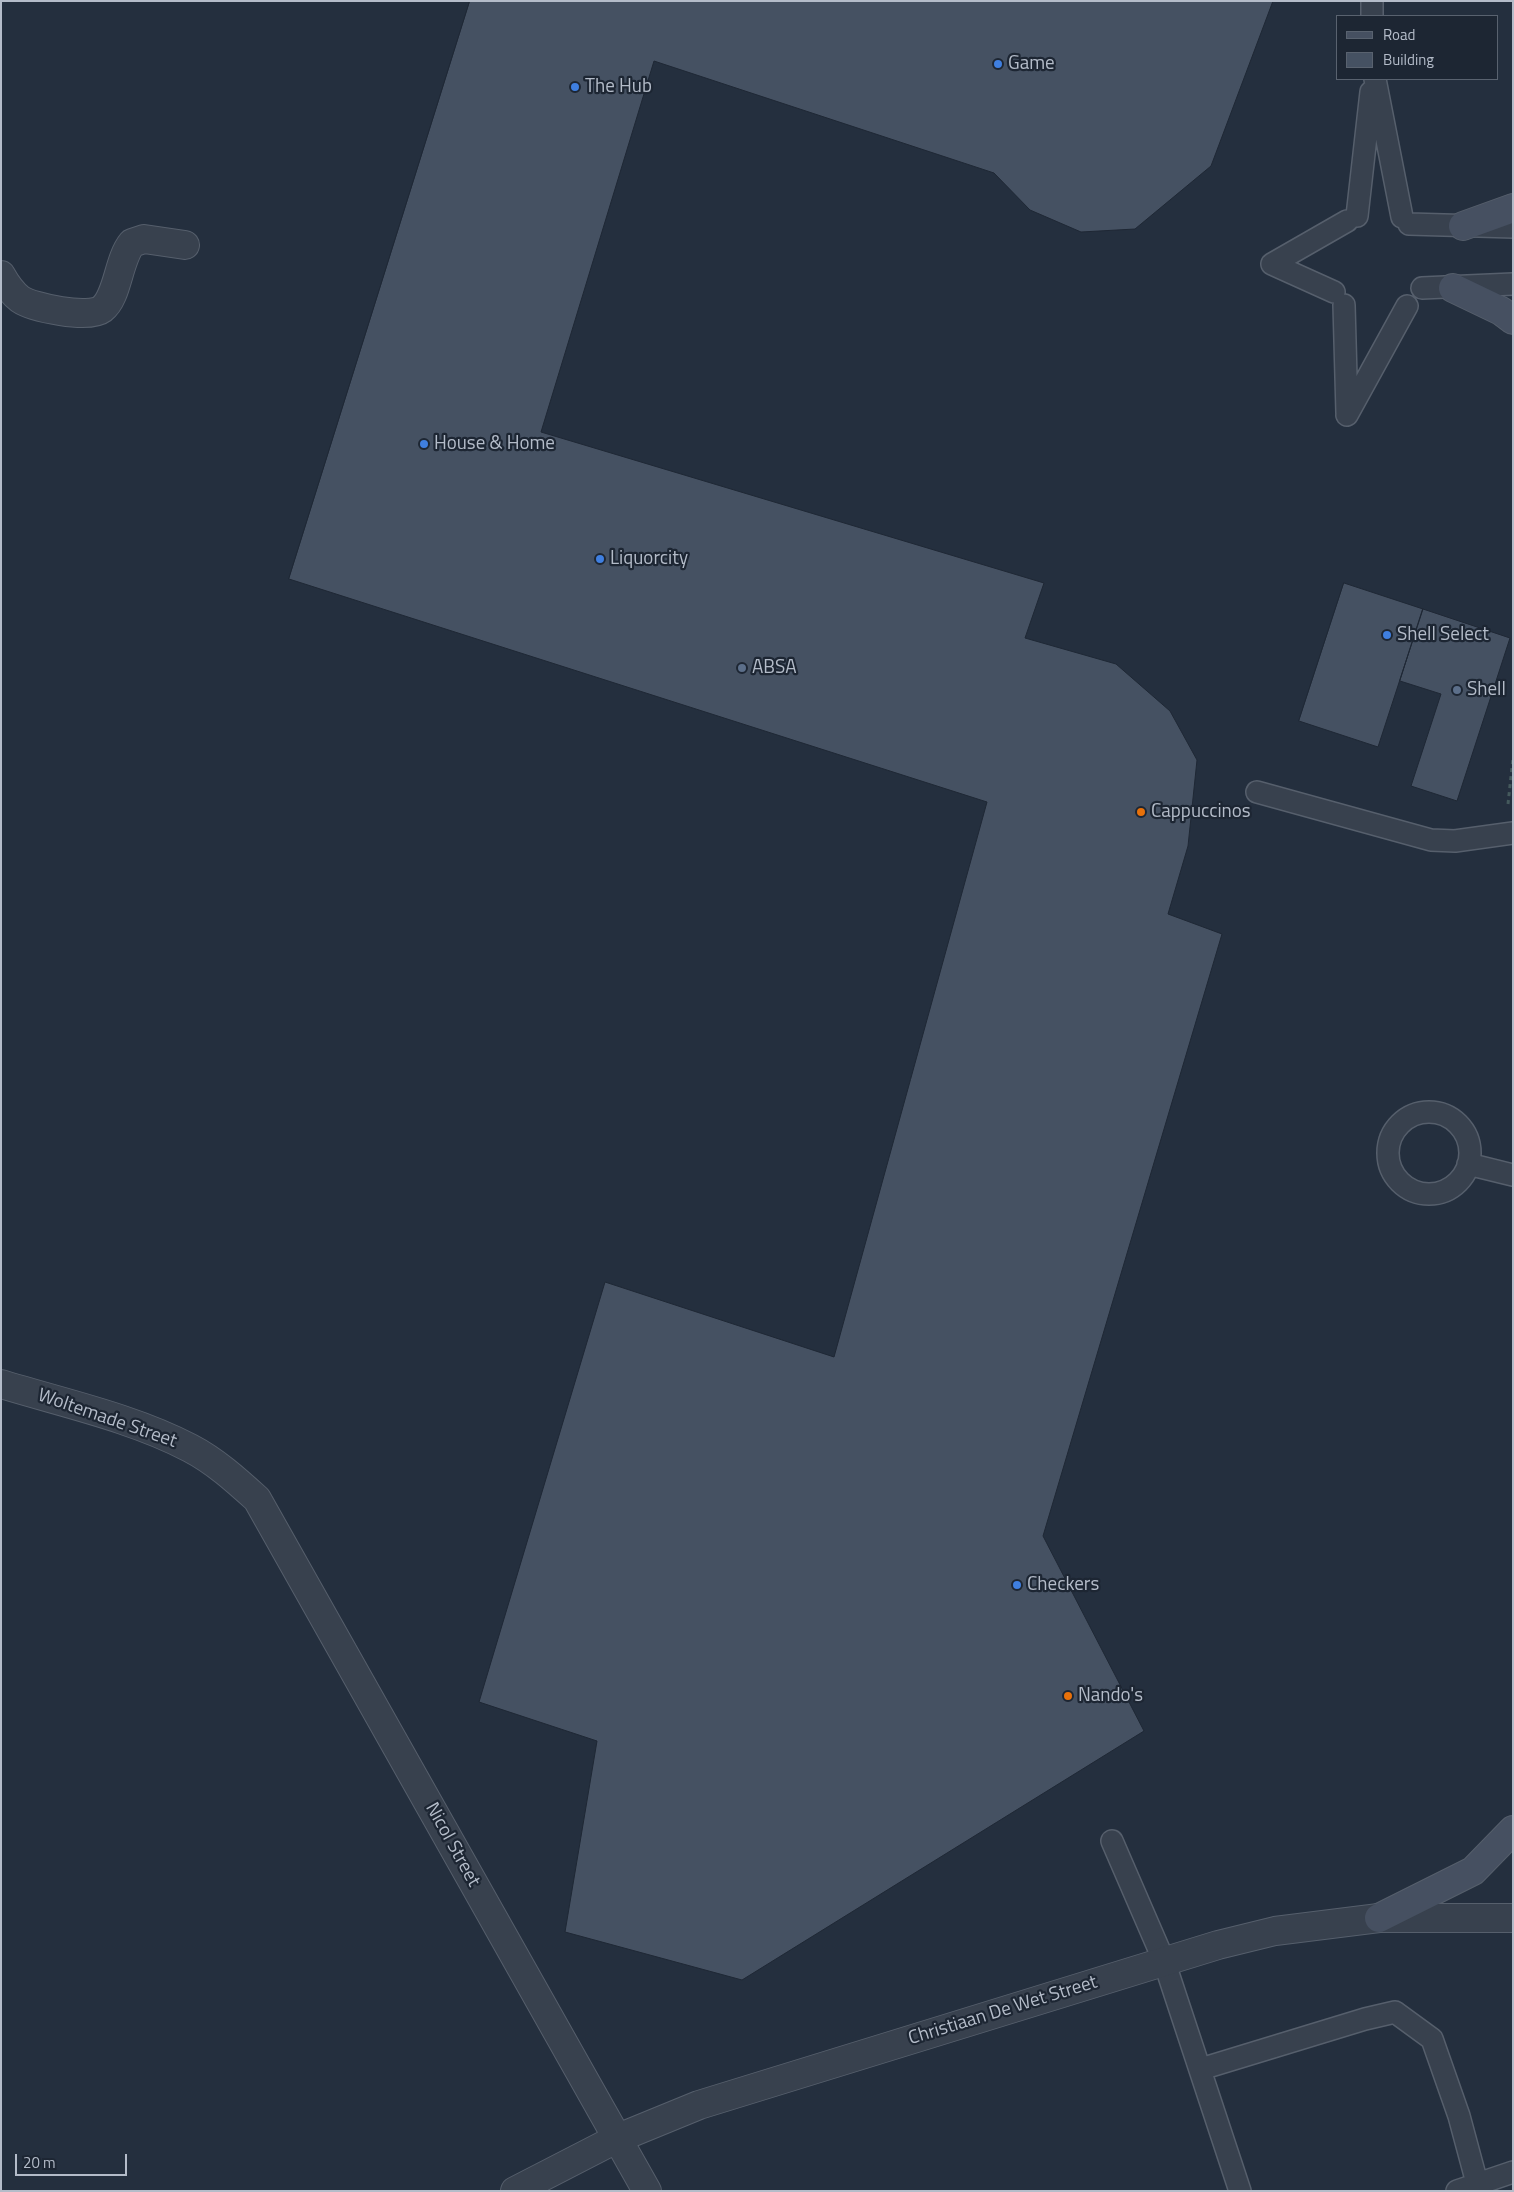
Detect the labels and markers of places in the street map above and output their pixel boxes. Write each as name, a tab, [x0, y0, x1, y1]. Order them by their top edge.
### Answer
place label: Game	[1008, 53, 1055, 75]
marker: Game	[992, 58, 1004, 70]
place label: The Hub	[585, 76, 652, 98]
marker: The Hub	[569, 81, 581, 93]
place label: House & Home	[434, 433, 555, 455]
marker: House & Home	[418, 438, 430, 450]
place label: Liquorcity	[610, 548, 688, 570]
marker: Liquorcity	[594, 553, 606, 565]
place label: Shell Select	[1397, 624, 1489, 646]
marker: Shell Select	[1381, 629, 1393, 641]
place label: ABSA	[752, 657, 796, 679]
marker: ABSA	[736, 662, 748, 674]
place label: Shell	[1467, 679, 1506, 701]
marker: Shell	[1451, 684, 1463, 696]
place label: Cappuccinos	[1151, 801, 1251, 823]
marker: Cappuccinos	[1135, 806, 1147, 818]
place label: Checkers	[1027, 1574, 1099, 1596]
marker: Checkers	[1011, 1579, 1023, 1591]
place label: Nando's	[1078, 1685, 1143, 1707]
marker: Nando's	[1062, 1690, 1074, 1702]

